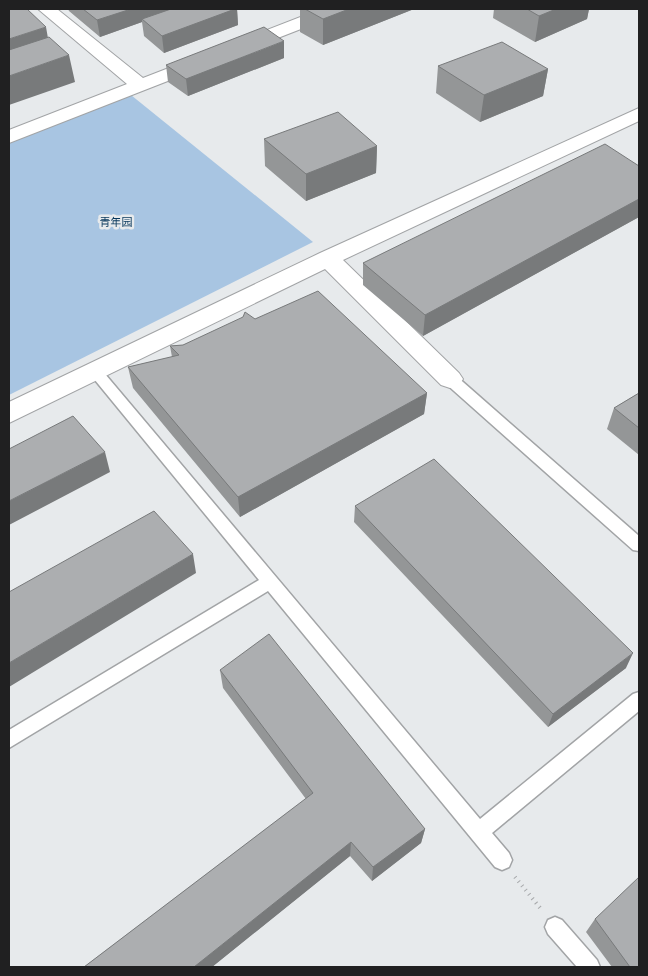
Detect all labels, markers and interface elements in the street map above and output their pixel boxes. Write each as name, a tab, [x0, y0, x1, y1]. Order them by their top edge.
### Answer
park label: 青年园	[100, 216, 133, 228]

